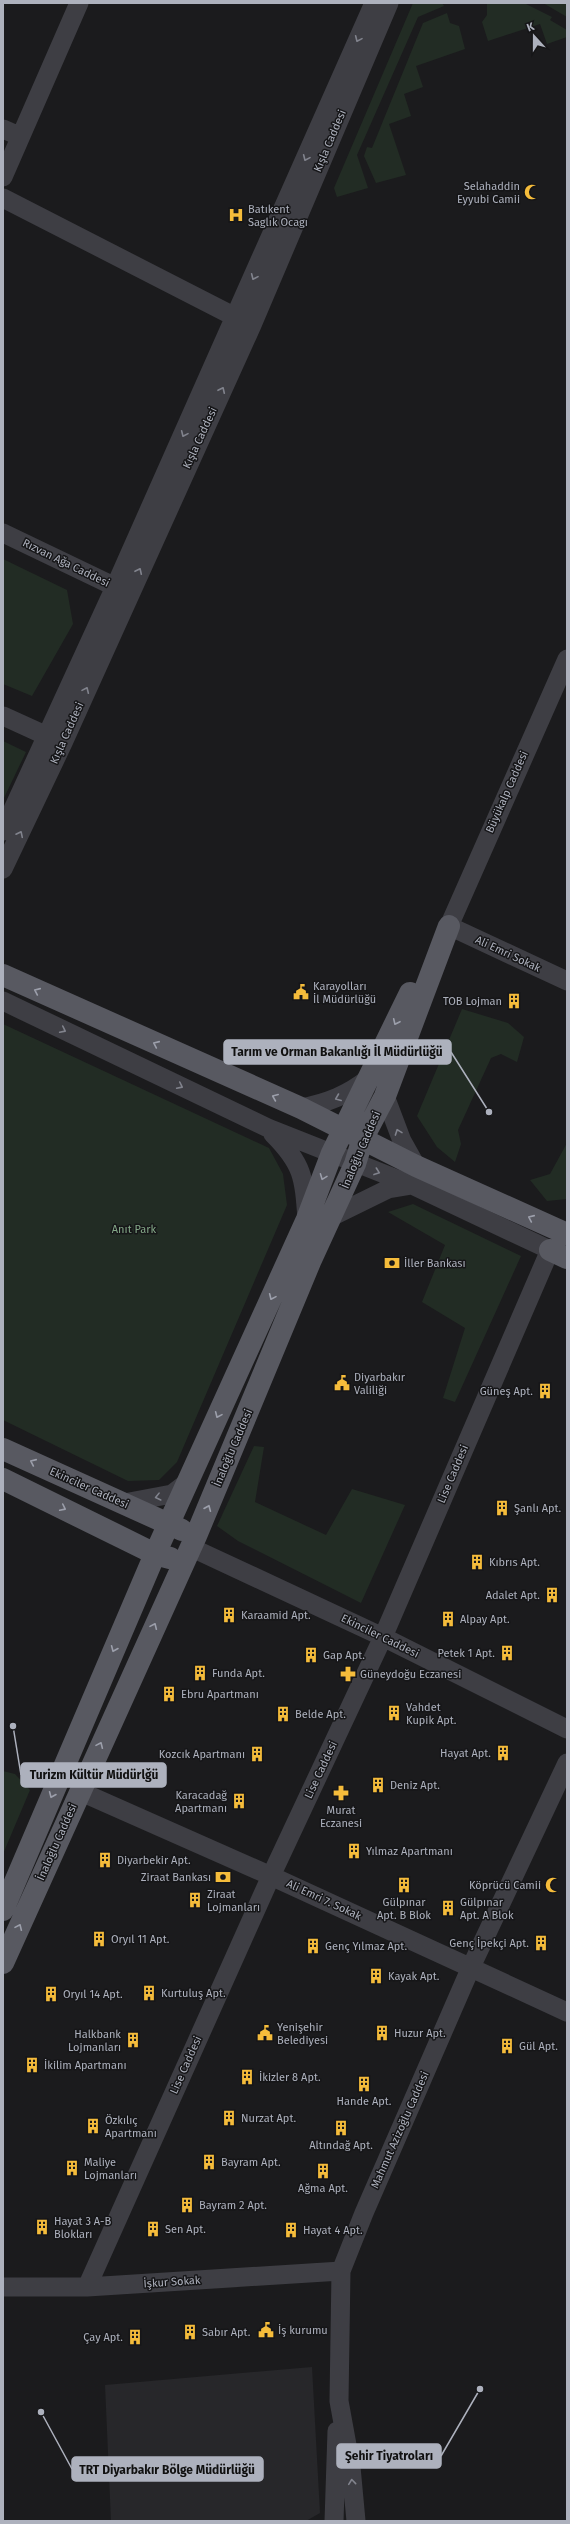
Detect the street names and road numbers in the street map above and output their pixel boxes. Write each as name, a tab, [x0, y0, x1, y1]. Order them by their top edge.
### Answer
street label: Kışla Caddesi	[311, 108, 349, 174]
street label: Kışla Caddesi	[180, 405, 220, 471]
street label: Rızvan Ağa Caddesi	[20, 536, 112, 590]
street label: Kışla Caddesi	[48, 700, 86, 766]
street label: Büyükalp Caddesi	[483, 749, 531, 835]
street label: Ali Emri Sokak	[473, 933, 543, 975]
street label: İnaloğlu Caddesi	[338, 1109, 383, 1191]
street label: İnaloğlu Caddesi	[210, 1407, 255, 1489]
street label: Lise Caddesi	[435, 1443, 471, 1505]
street label: Ekinciler Caddesi	[47, 1465, 131, 1511]
street label: Ekinciler Caddesi	[339, 1611, 421, 1661]
street label: Lise Caddesi	[302, 1739, 340, 1801]
street label: İnaloğlu Caddesi	[33, 1801, 80, 1882]
street label: Ali Emri 7. Sokak	[285, 1877, 364, 1923]
street label: Lise Caddesi	[167, 2034, 205, 2096]
street label: Mahmut Azizoğlu Caddesi	[368, 2069, 432, 2191]
street label: İşkur Sokak	[143, 2273, 201, 2290]

